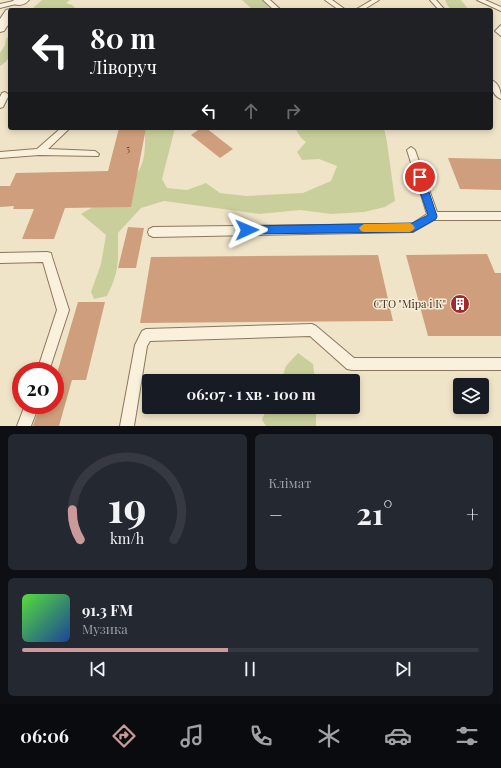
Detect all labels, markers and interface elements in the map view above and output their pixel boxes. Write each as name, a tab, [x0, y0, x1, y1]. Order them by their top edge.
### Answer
text: 80 m	[90, 19, 156, 56]
icon: left	[24, 24, 76, 76]
text: Ліворуч	[90, 55, 157, 79]
icon: left	[198, 100, 220, 122]
icon: ahead	[240, 100, 262, 122]
icon: right	[282, 100, 304, 122]
house number: 5	[126, 142, 130, 154]
pin	[403, 160, 437, 194]
icon: arrive	[409, 166, 431, 188]
position arrow	[226, 209, 268, 251]
building icon: СТО "Міра і К"	[449, 293, 471, 315]
place label: СТО "Міра і К"	[373, 296, 446, 311]
speed limit sign: 20	[12, 362, 64, 414]
map controls	[453, 378, 489, 414]
button: layers	[453, 378, 489, 414]
text: 06:07 · 1 хв · 100 m	[187, 384, 315, 404]
text: Клімат	[269, 474, 311, 491]
text: 19	[108, 478, 147, 533]
text: 21°	[356, 493, 393, 533]
text: −	[269, 499, 283, 529]
text: +	[466, 499, 479, 529]
text: km/h	[110, 529, 145, 548]
text: 91.3 FM	[82, 600, 133, 620]
text: Музика	[82, 620, 128, 637]
icon: previous	[87, 658, 109, 680]
icon: pause	[239, 658, 261, 680]
icon: next	[392, 658, 414, 680]
icon: directions	[110, 722, 138, 750]
icon: music	[178, 722, 206, 750]
icon: phone	[247, 722, 275, 750]
icon: climate	[315, 722, 343, 750]
icon: car	[384, 722, 412, 750]
icon: filters	[453, 722, 481, 750]
text: 06:06	[20, 724, 69, 748]

